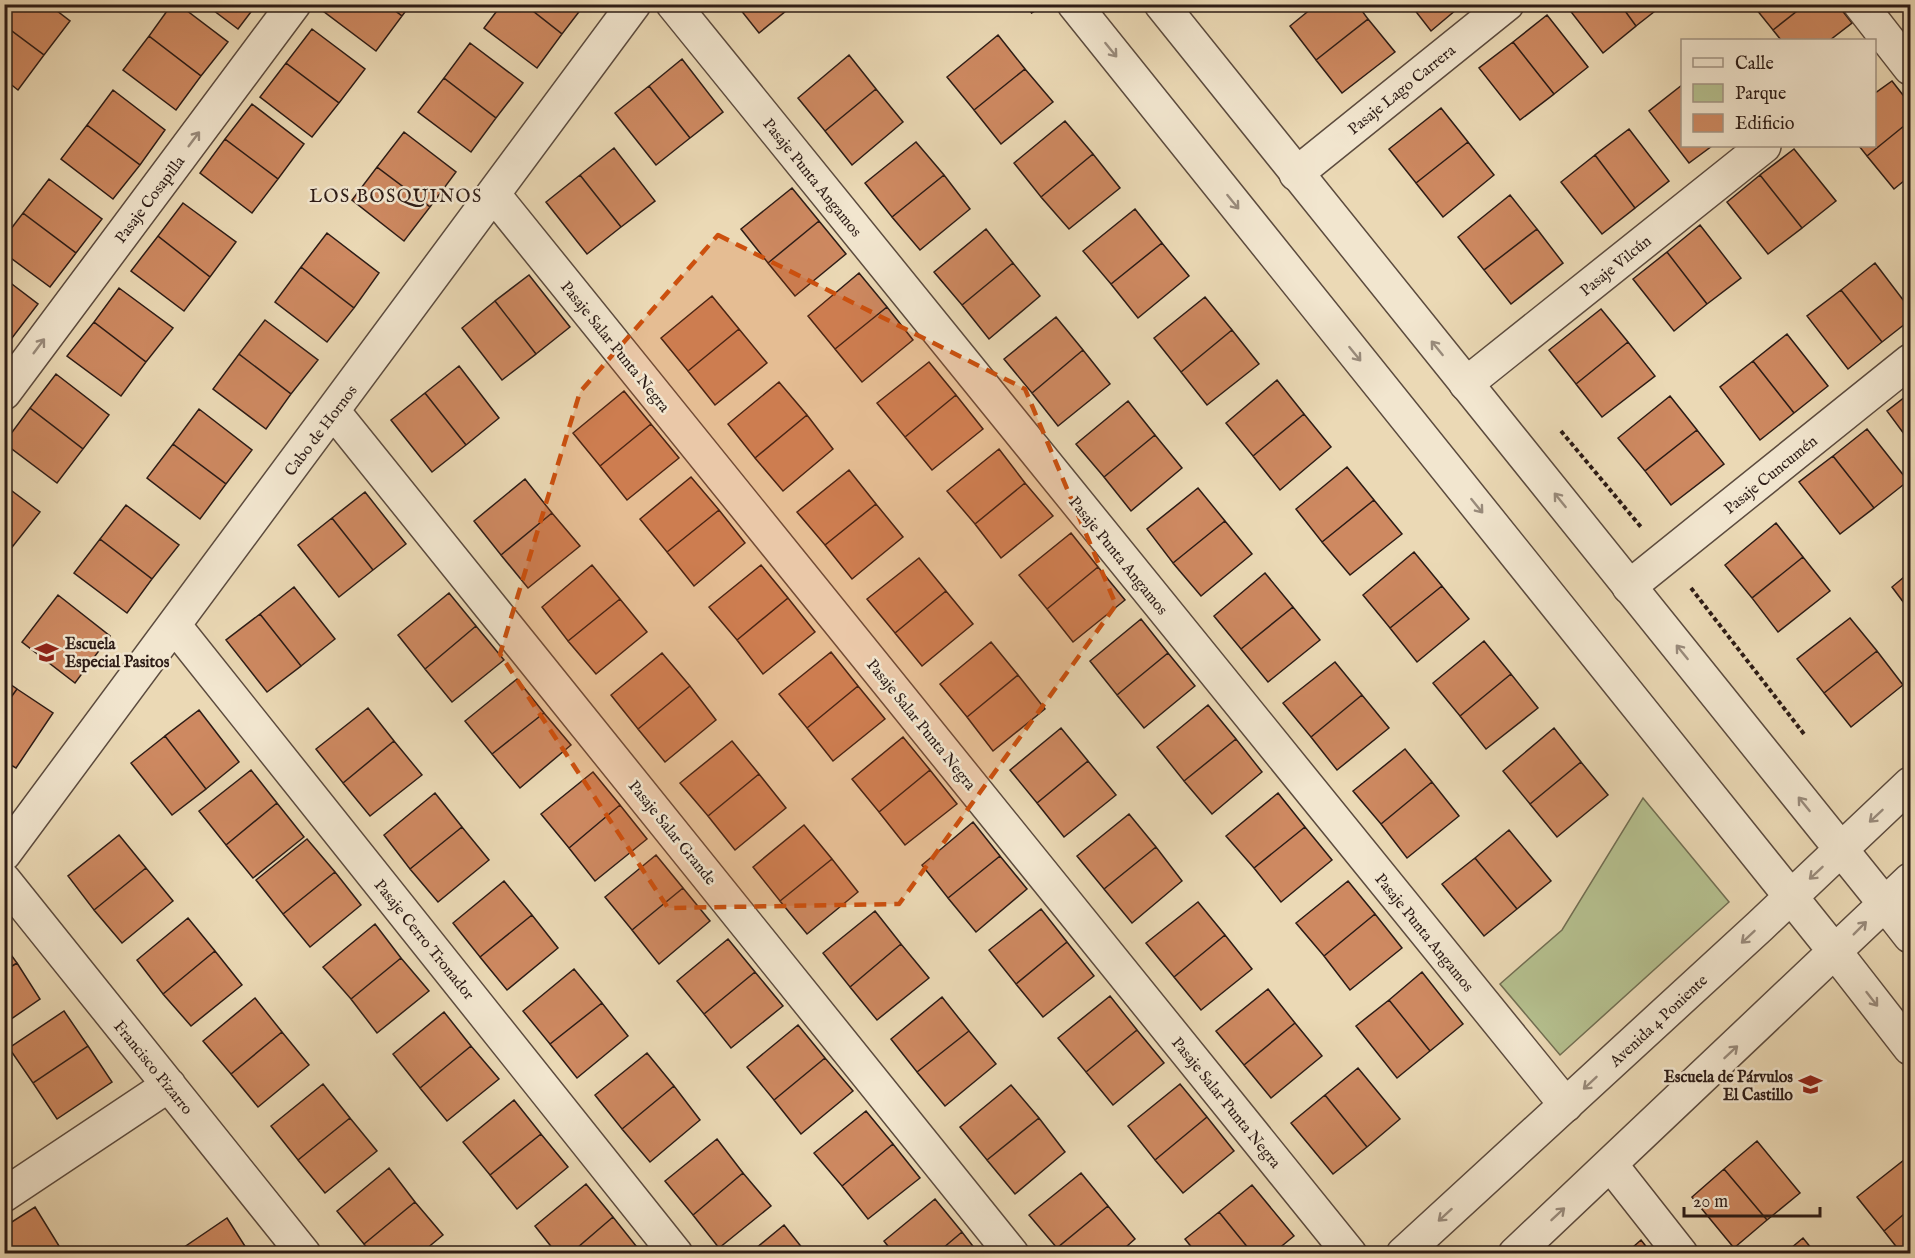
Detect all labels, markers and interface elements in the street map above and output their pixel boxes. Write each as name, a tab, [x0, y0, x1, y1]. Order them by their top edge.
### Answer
legend	[1681, 39, 1876, 147]
street label: Pasaje Lago Carrera	[1344, 41, 1460, 140]
one-way arrow	[1104, 42, 1117, 58]
text: Calle	[1735, 53, 1774, 76]
text: Parque	[1735, 83, 1786, 106]
text: Edificio	[1735, 113, 1795, 136]
street label: Pasaje Punta Angamos	[758, 115, 866, 242]
one-way arrow	[187, 132, 200, 148]
street label: Pasaje Cosapilla	[111, 152, 190, 248]
district label: LOS BOSQUINOS	[309, 186, 483, 209]
one-way arrow	[1226, 194, 1239, 210]
street label: Pasaje Vilcún	[1577, 231, 1656, 301]
street label: Pasaje Salar Punta Negra	[555, 278, 674, 417]
one-way arrow	[33, 339, 46, 355]
one-way arrow	[1431, 341, 1444, 357]
one-way arrow	[1349, 346, 1362, 362]
street label: Cabo de Hornos	[281, 381, 363, 481]
street label: Pasaje Cuncumén	[1720, 431, 1823, 519]
street label: Pasaje Punta Angamos	[1064, 493, 1172, 620]
one-way arrow	[1553, 493, 1566, 509]
one-way arrow	[1471, 498, 1484, 514]
place label: Escuela Especial Pasitos	[65, 635, 170, 673]
school or university icon: Escuela Especial Pasitos	[34, 639, 60, 665]
one-way arrow	[1675, 645, 1689, 660]
street label: Pasaje Salar Punta Negra	[861, 656, 980, 795]
street label: Pasaje Salar Grande	[623, 777, 720, 890]
one-way arrow	[1798, 796, 1811, 812]
one-way arrow	[1868, 809, 1883, 823]
one-way arrow	[1809, 866, 1824, 880]
street label: Pasaje Punta Angamos	[1370, 870, 1478, 997]
street label: Pasaje Cerro Tronador	[369, 876, 478, 1005]
one-way arrow	[1853, 921, 1868, 936]
one-way arrow	[1741, 930, 1756, 944]
street label: Avenida 4 Poniente	[1605, 971, 1713, 1073]
one-way arrow	[1865, 991, 1878, 1007]
street label: Francisco Pizarro	[108, 1017, 197, 1120]
street label: Pasaje Salar Punta Negra	[1166, 1034, 1285, 1173]
one-way arrow	[1723, 1045, 1738, 1059]
place label: Escuela de Párvulos El Castillo	[1664, 1068, 1793, 1106]
school or university icon: Escuela de Párvulos El Castillo	[1798, 1072, 1824, 1098]
one-way arrow	[1582, 1076, 1597, 1090]
scale bar	[1684, 1180, 1820, 1218]
text: 20 m	[1693, 1191, 1728, 1214]
one-way arrow	[1550, 1207, 1565, 1221]
one-way arrow	[1438, 1208, 1453, 1222]

